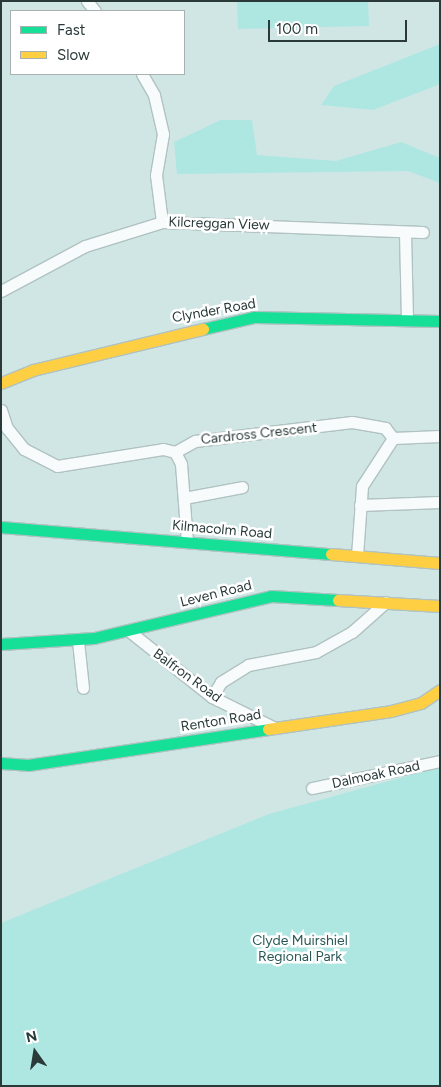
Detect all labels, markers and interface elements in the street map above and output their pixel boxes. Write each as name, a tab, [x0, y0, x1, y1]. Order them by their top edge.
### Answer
legend	[10, 10, 185, 75]
scale bar	[271, 10, 410, 42]
text: 100 m	[276, 20, 318, 38]
text: Fast	[57, 21, 85, 39]
text: Slow	[57, 46, 90, 64]
street label: Kilcreggan View	[168, 214, 270, 234]
street label: Clynder Road	[171, 295, 257, 327]
street label: Cardross Crescent	[200, 420, 318, 448]
street label: Kilmacolm Road	[171, 517, 273, 543]
street label: Leven Road	[179, 577, 253, 611]
street label: Balfron Road	[150, 646, 224, 706]
street label: Renton Road	[180, 706, 262, 736]
street label: Dalmoak Road	[330, 757, 422, 793]
park label: Clyde Muirshiel Regional Park	[252, 933, 348, 966]
north arrow	[10, 1027, 60, 1077]
text: N	[24, 1027, 39, 1046]

